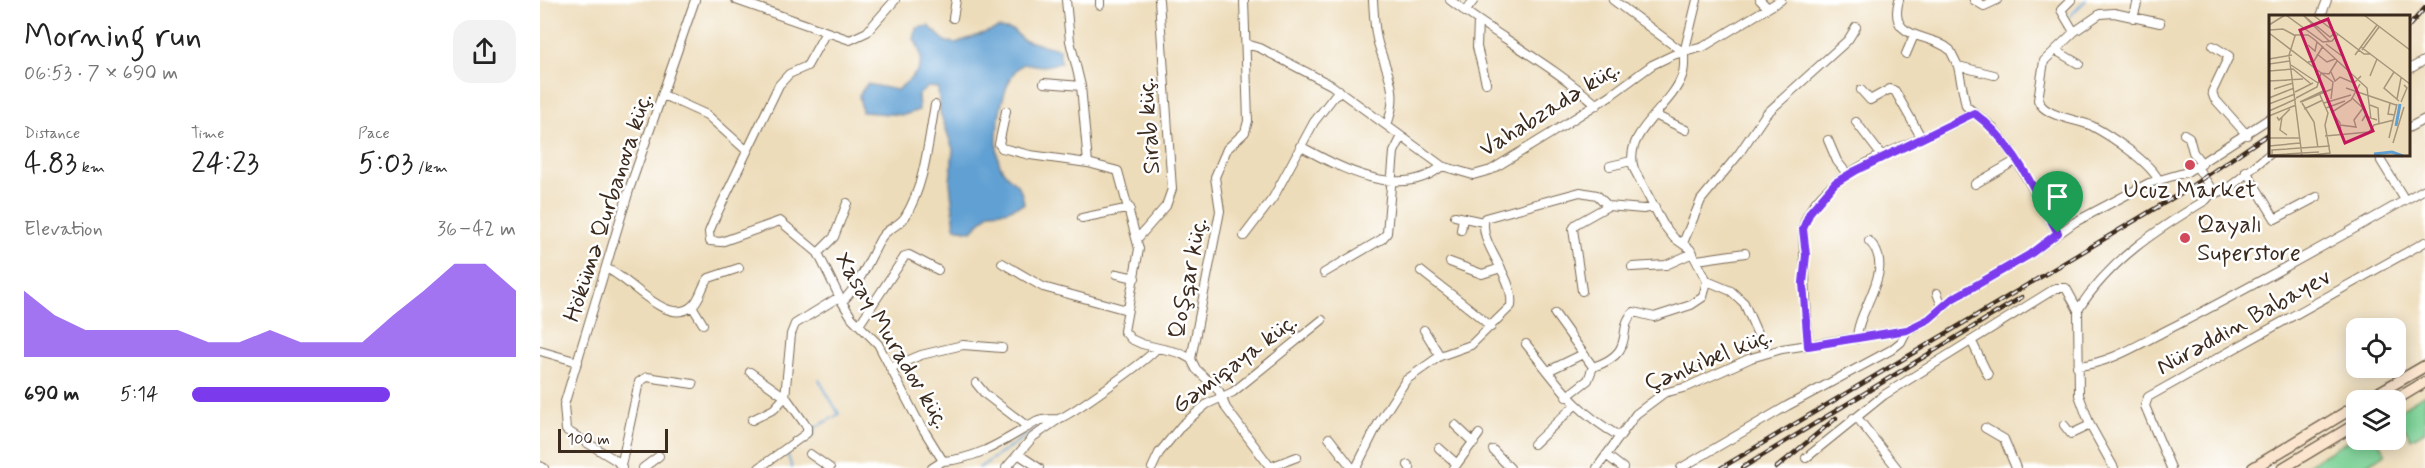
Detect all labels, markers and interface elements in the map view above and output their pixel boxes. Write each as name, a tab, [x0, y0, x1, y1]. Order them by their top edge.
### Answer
text: Morning run	[24, 15, 202, 59]
inset map	[2269, 15, 2410, 156]
button: share	[453, 20, 516, 83]
street label: Vahabzadə küç.	[1474, 54, 1626, 165]
text: 06:53 · 7 × 690 m	[24, 60, 178, 87]
street label: Sirab küç.	[1131, 77, 1168, 175]
street label: Hökümə Qurbanova küç.	[557, 89, 660, 326]
text: Distance	[24, 123, 80, 144]
text: Time	[191, 123, 225, 144]
text: Pace	[358, 123, 390, 144]
text: 4.83	[24, 144, 77, 183]
text: 24:23	[191, 144, 259, 183]
text: 5:03	[358, 144, 413, 183]
text: km	[77, 157, 105, 178]
text: /km	[413, 157, 448, 178]
marker: Ucuz Market	[2183, 158, 2197, 172]
pin	[2032, 171, 2083, 233]
place label: Ucuz Market	[2124, 175, 2256, 206]
icon: arrive	[2041, 180, 2074, 213]
place label: Qayalı Superstore	[2197, 210, 2301, 269]
street label: Qoşqar küç.	[1162, 215, 1215, 341]
text: Elevation	[24, 216, 103, 243]
text: 36–42 m	[437, 216, 516, 243]
marker: Qayalı Superstore	[2178, 231, 2192, 245]
street label: Xasay Muradov küç.	[827, 247, 957, 435]
street label: Nürəddin Babayev	[2151, 262, 2336, 383]
street label: Gəmiqaya küç.	[1166, 307, 1304, 422]
map controls	[2346, 318, 2406, 450]
button: locate	[2346, 318, 2406, 378]
street label: Çənkibel küç.	[1640, 321, 1777, 400]
text: 690 m	[24, 381, 80, 408]
text: 5:14	[120, 381, 158, 408]
button: layers	[2346, 390, 2406, 450]
scale bar	[558, 426, 668, 454]
text: 100 m	[567, 429, 610, 450]

